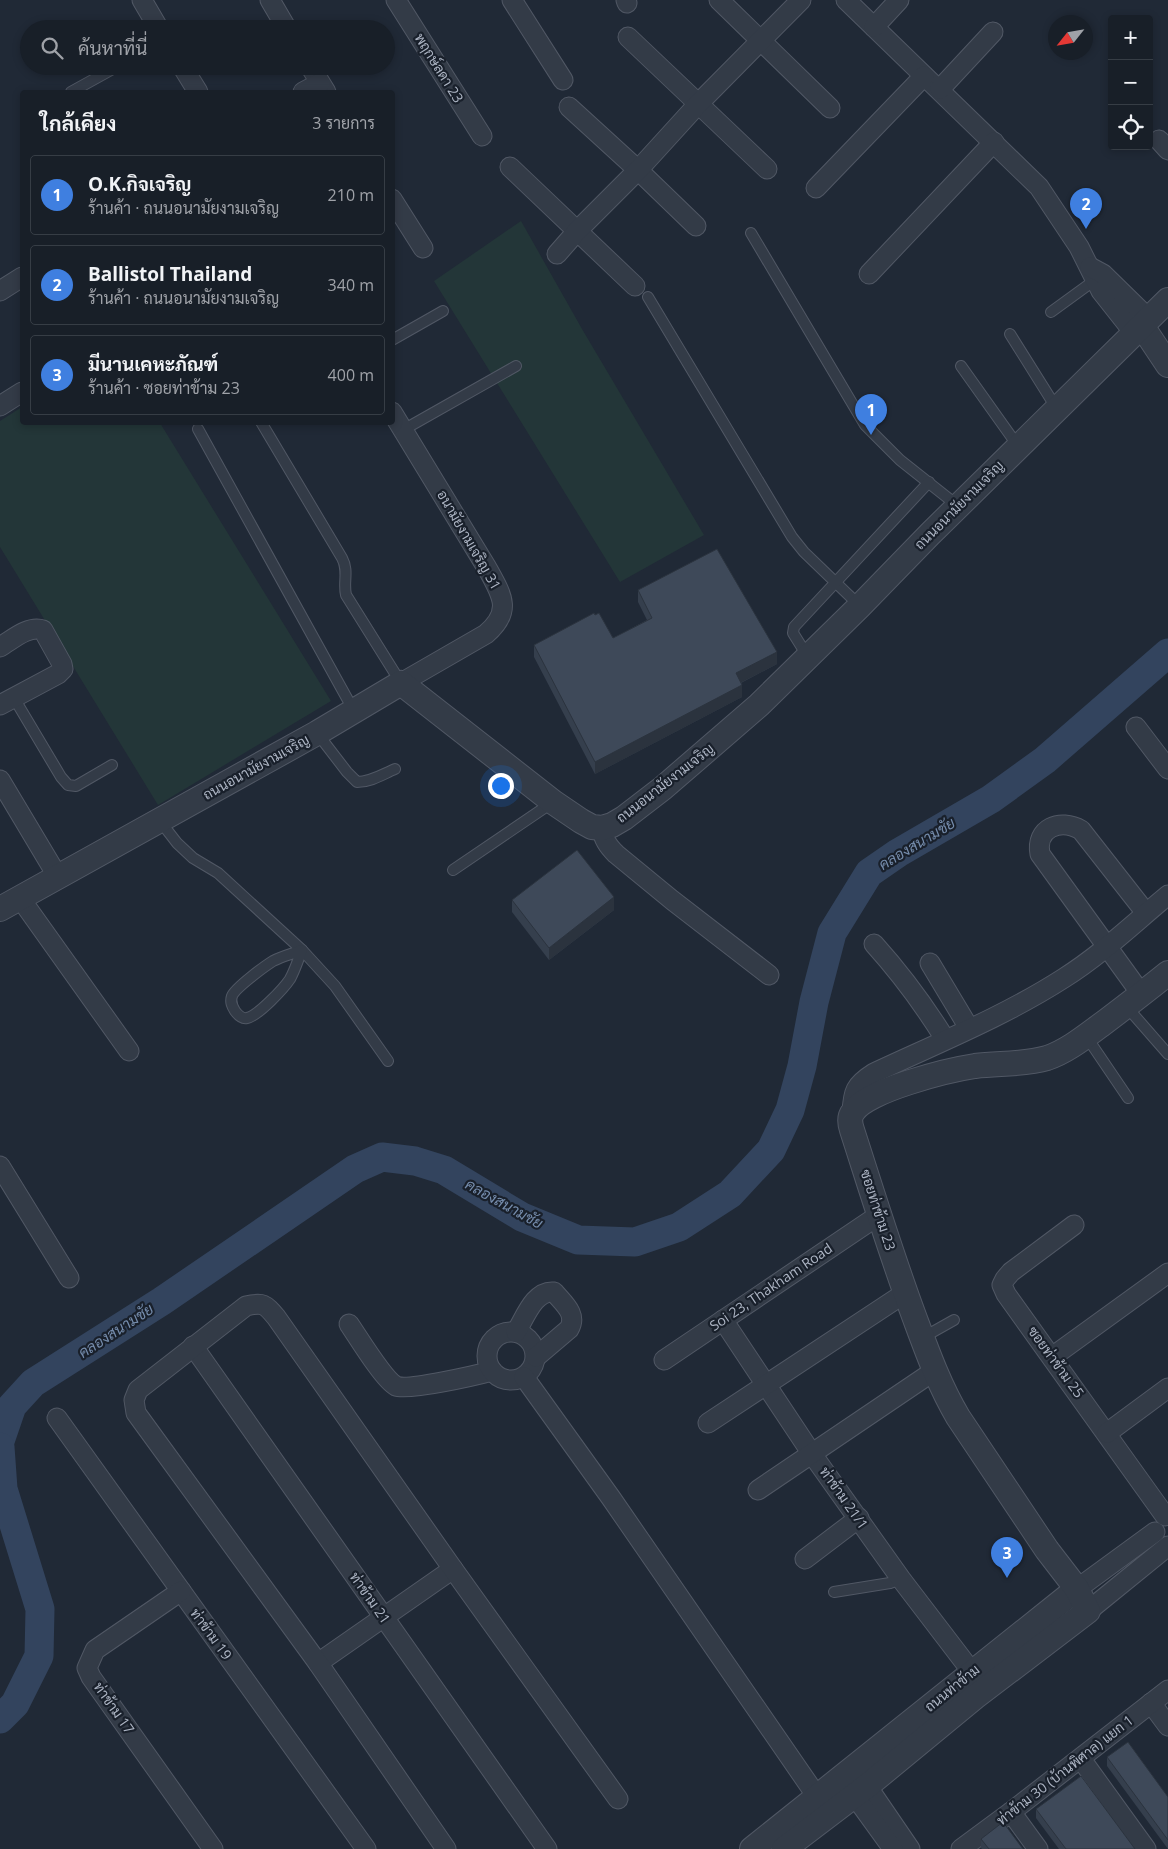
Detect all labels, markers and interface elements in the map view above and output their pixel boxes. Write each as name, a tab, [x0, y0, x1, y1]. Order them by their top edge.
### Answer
north arrow	[1048, 15, 1093, 60]
map controls	[1108, 15, 1153, 150]
button: +	[1108, 15, 1153, 60]
search box	[20, 20, 395, 75]
street label: พฤกษ์ลดา 23	[411, 29, 468, 106]
icon: search	[38, 34, 66, 62]
text: ค้นหาที่นี่	[78, 35, 147, 61]
button: −	[1108, 60, 1153, 105]
button: locate	[1108, 105, 1153, 150]
text: ใกล้เคียง	[40, 109, 116, 137]
text: 3 รายการ	[312, 112, 375, 134]
text: O.K.กิจเจริญ	[88, 171, 191, 197]
text: 1	[52, 184, 62, 206]
text: 210 m	[328, 184, 374, 206]
pin: 2	[1070, 188, 1102, 229]
text: ร้านค้า · ถนนอนามัยงามเจริญ	[88, 197, 279, 219]
text: Ballistol Thailand	[88, 261, 252, 287]
text: 2	[52, 274, 62, 296]
text: 340 m	[328, 274, 374, 296]
text: ร้านค้า · ถนนอนามัยงามเจริญ	[88, 287, 279, 309]
text: มีนานเคหะภัณฑ์	[88, 351, 218, 377]
text: 3	[52, 364, 62, 386]
text: 400 m	[328, 364, 374, 386]
text: ร้านค้า · ซอยท่าข้าม 23	[88, 377, 240, 399]
pin: 1	[855, 394, 887, 435]
street label: ถนนอนามัยงามเจริญ	[910, 456, 1007, 553]
street label: อนามัยงามเจริญ 31	[433, 486, 506, 593]
street label: ถนนอนามัยงามเจริญ	[199, 729, 312, 804]
street label: ถนนอนามัยงามเจริญ	[612, 739, 717, 827]
your location	[488, 773, 514, 799]
water label: คลองสนามชัย	[875, 812, 959, 874]
street label: ซอยท่าข้าม 23	[856, 1167, 901, 1253]
water label: คลองสนามชัย	[462, 1174, 547, 1233]
street label: Soi 23, Thakham Road	[706, 1238, 836, 1335]
water label: คลองสนามชัย	[74, 1298, 157, 1362]
street label: ซอยท่าข้าม 25	[1024, 1322, 1089, 1401]
street label: ท่าข้าม 21/1	[816, 1463, 873, 1533]
pin: 3	[991, 1537, 1023, 1578]
street label: ท่าข้าม 21	[346, 1568, 395, 1627]
street label: ท่าข้าม 19	[186, 1604, 237, 1663]
street label: ถนนท่าข้าม	[920, 1660, 983, 1716]
street label: ท่าข้าม 17	[90, 1678, 139, 1737]
street label: ท่าข้าม 30 (บ้านพิศาล) แยก 1	[992, 1710, 1137, 1829]

